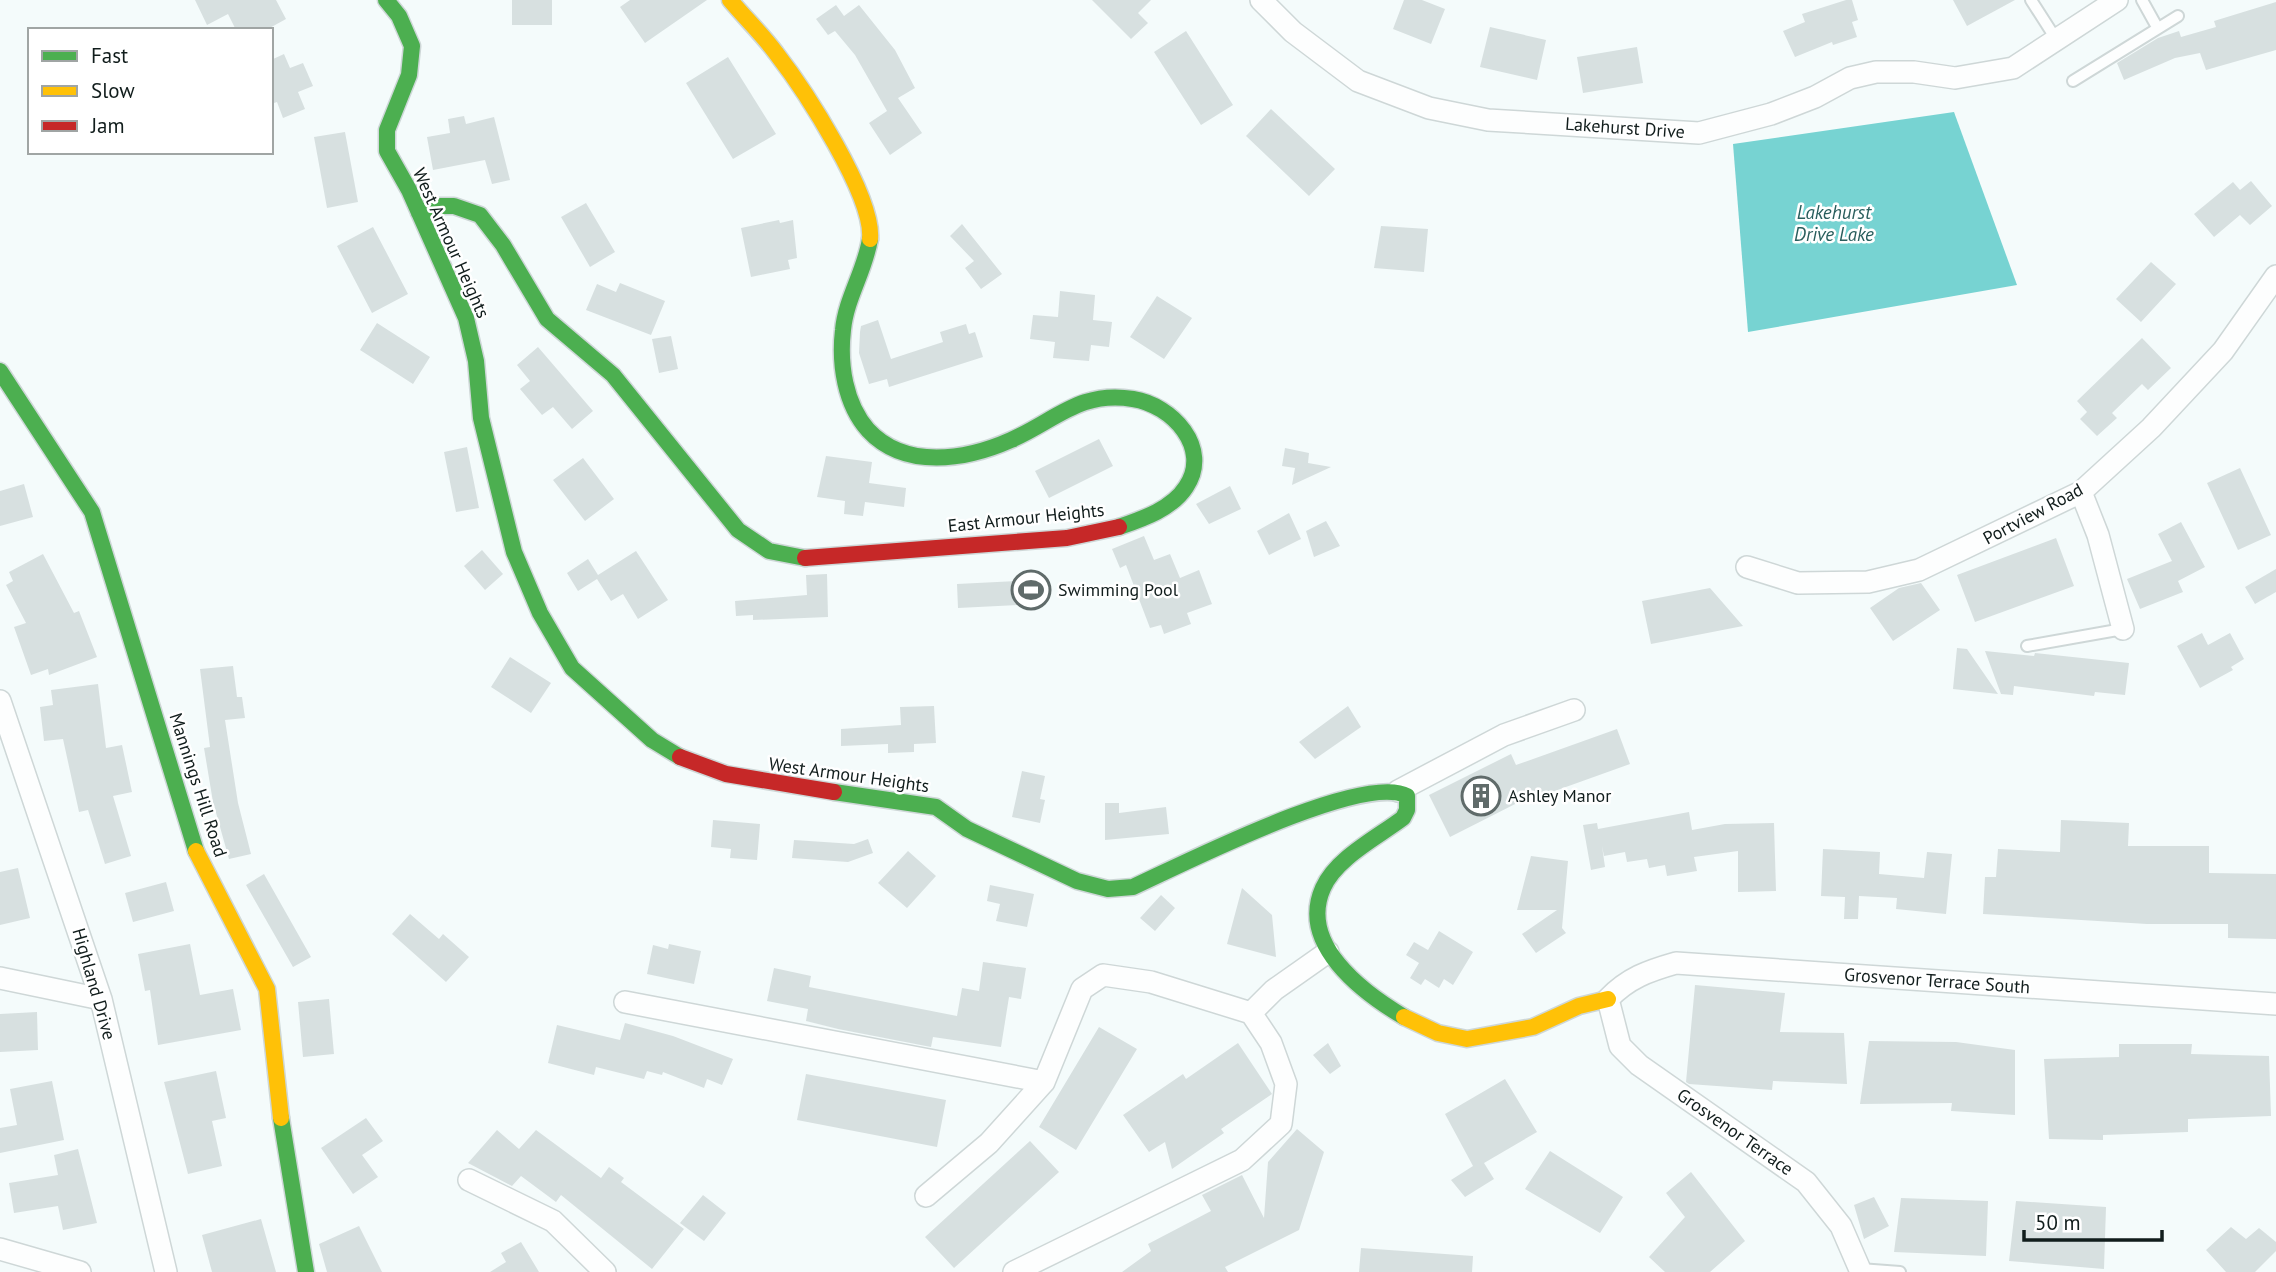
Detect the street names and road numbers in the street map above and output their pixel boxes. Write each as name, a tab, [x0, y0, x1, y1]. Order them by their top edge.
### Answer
street label: Lakehurst Drive	[1564, 112, 1686, 143]
street label: West Armour Heights	[408, 164, 495, 321]
street label: Portview Road	[1979, 478, 2087, 550]
street label: East Armour Heights	[947, 498, 1105, 537]
street label: Mannings Hill Road	[164, 710, 233, 860]
street label: West Armour Heights	[767, 752, 931, 797]
street label: Highland Drive	[68, 925, 121, 1042]
street label: Grosvenor Terrace South	[1843, 963, 2031, 998]
street label: Grosvenor Terrace	[1673, 1083, 1798, 1180]

